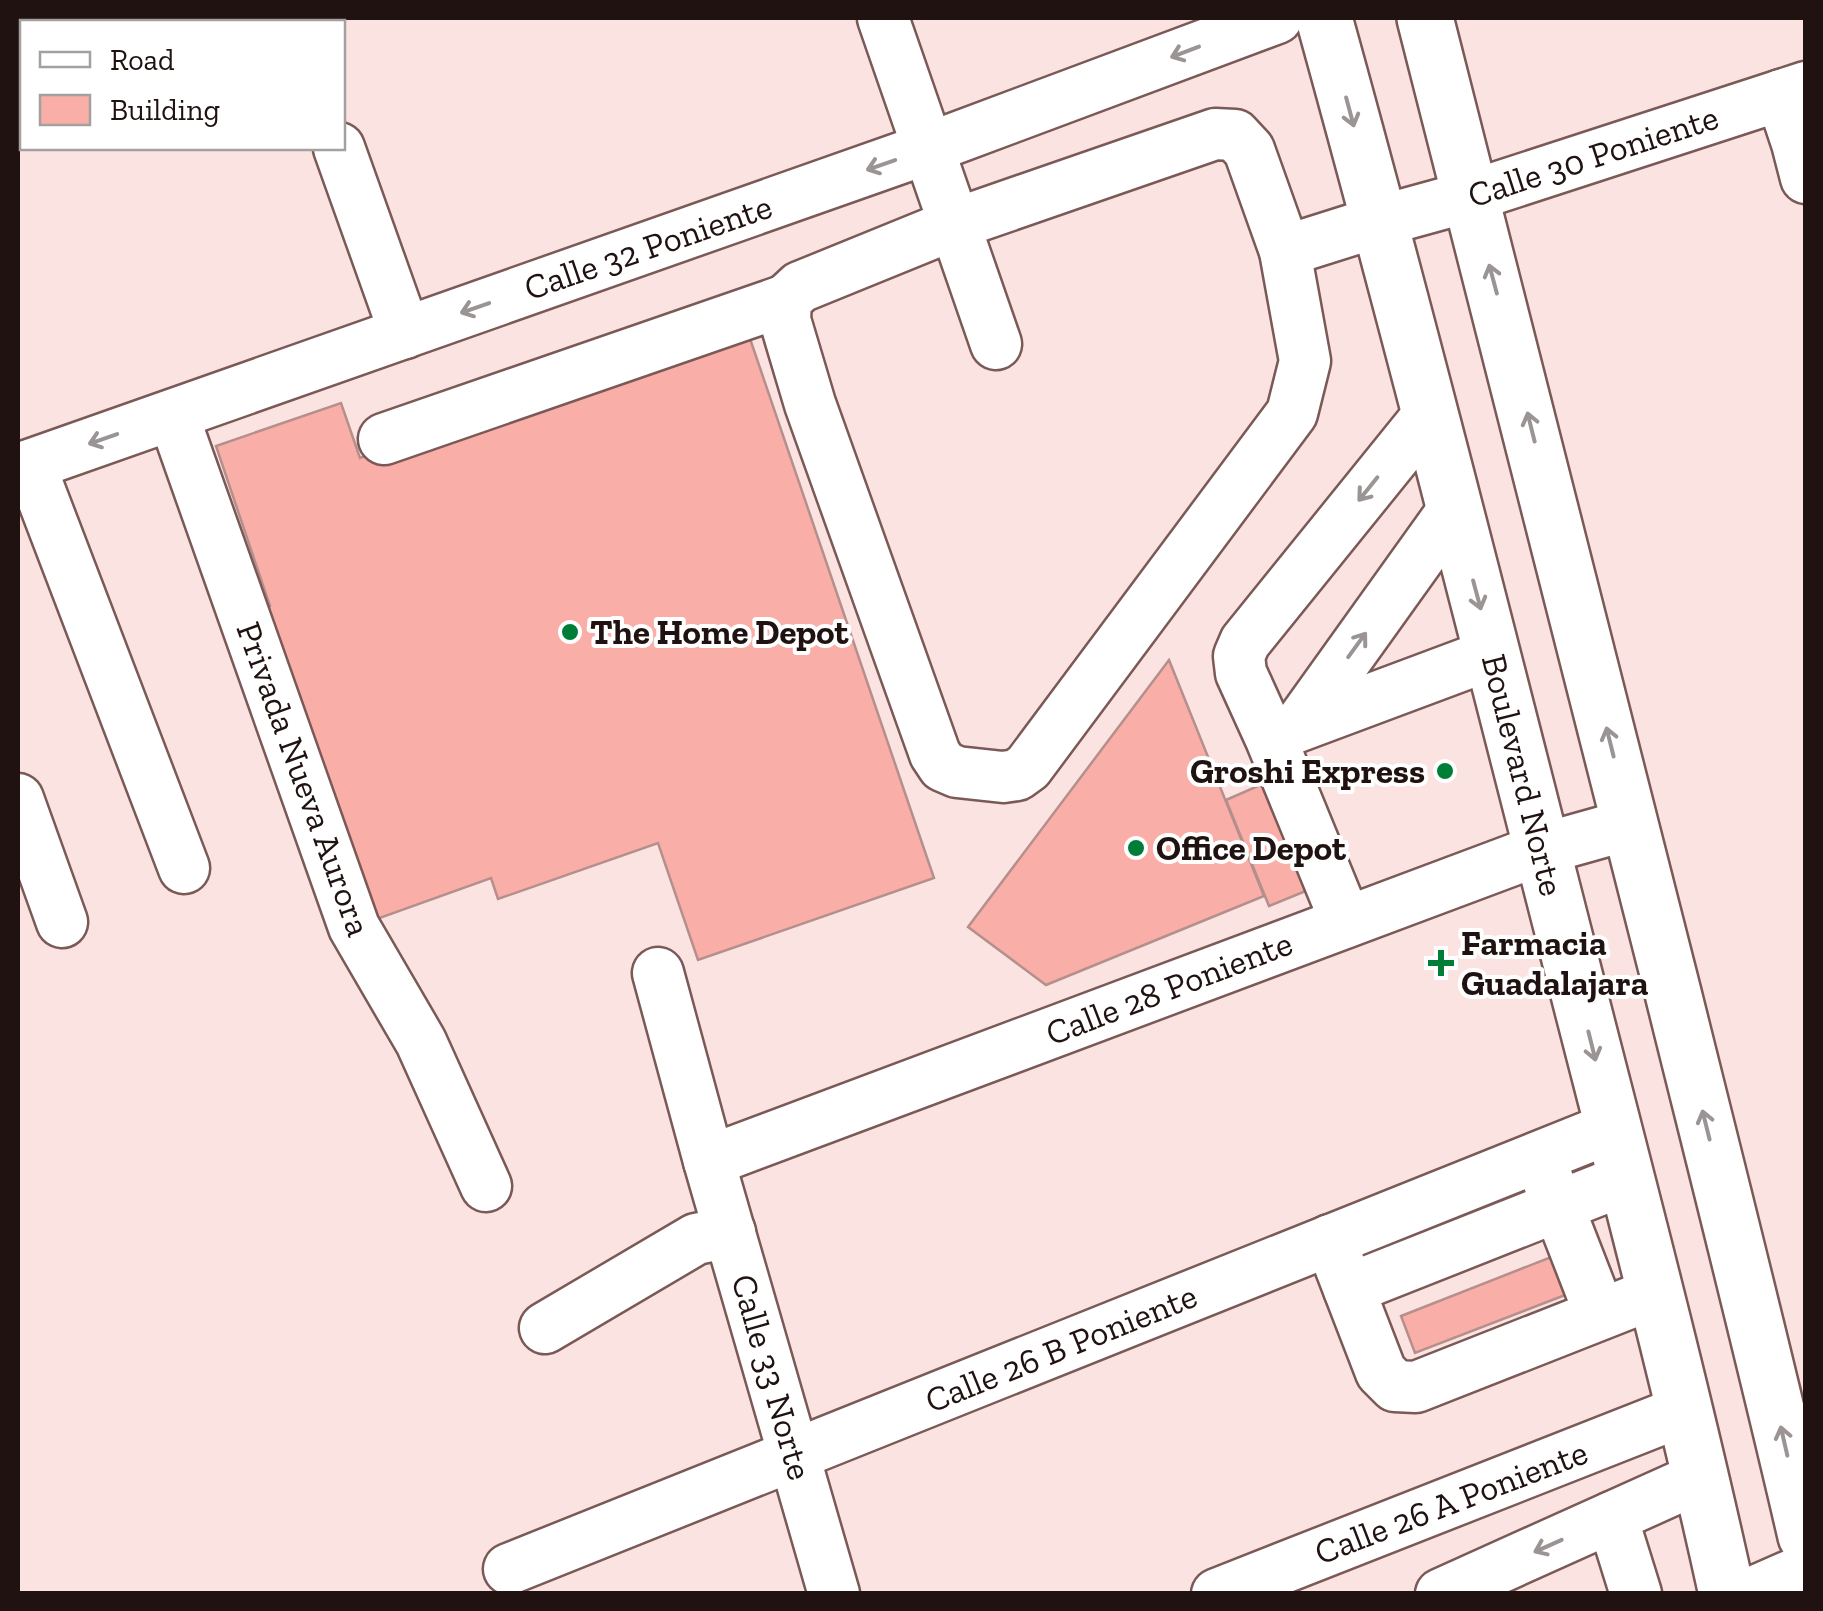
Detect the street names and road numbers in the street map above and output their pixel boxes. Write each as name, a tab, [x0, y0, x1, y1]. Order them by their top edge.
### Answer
street label: Calle 30 Poniente	[1462, 96, 1724, 216]
street label: Calle 32 Poniente	[519, 185, 777, 309]
street label: Privada Nueva Aurora	[228, 616, 380, 942]
street label: Boulevard Norte	[1473, 650, 1573, 900]
street label: Calle 28 Poniente	[1040, 922, 1298, 1054]
street label: Calle 33 Norte	[723, 1269, 821, 1485]
street label: Calle 26 B Poniente	[919, 1274, 1203, 1422]
street label: Calle 26 A Poniente	[1309, 1431, 1593, 1573]

